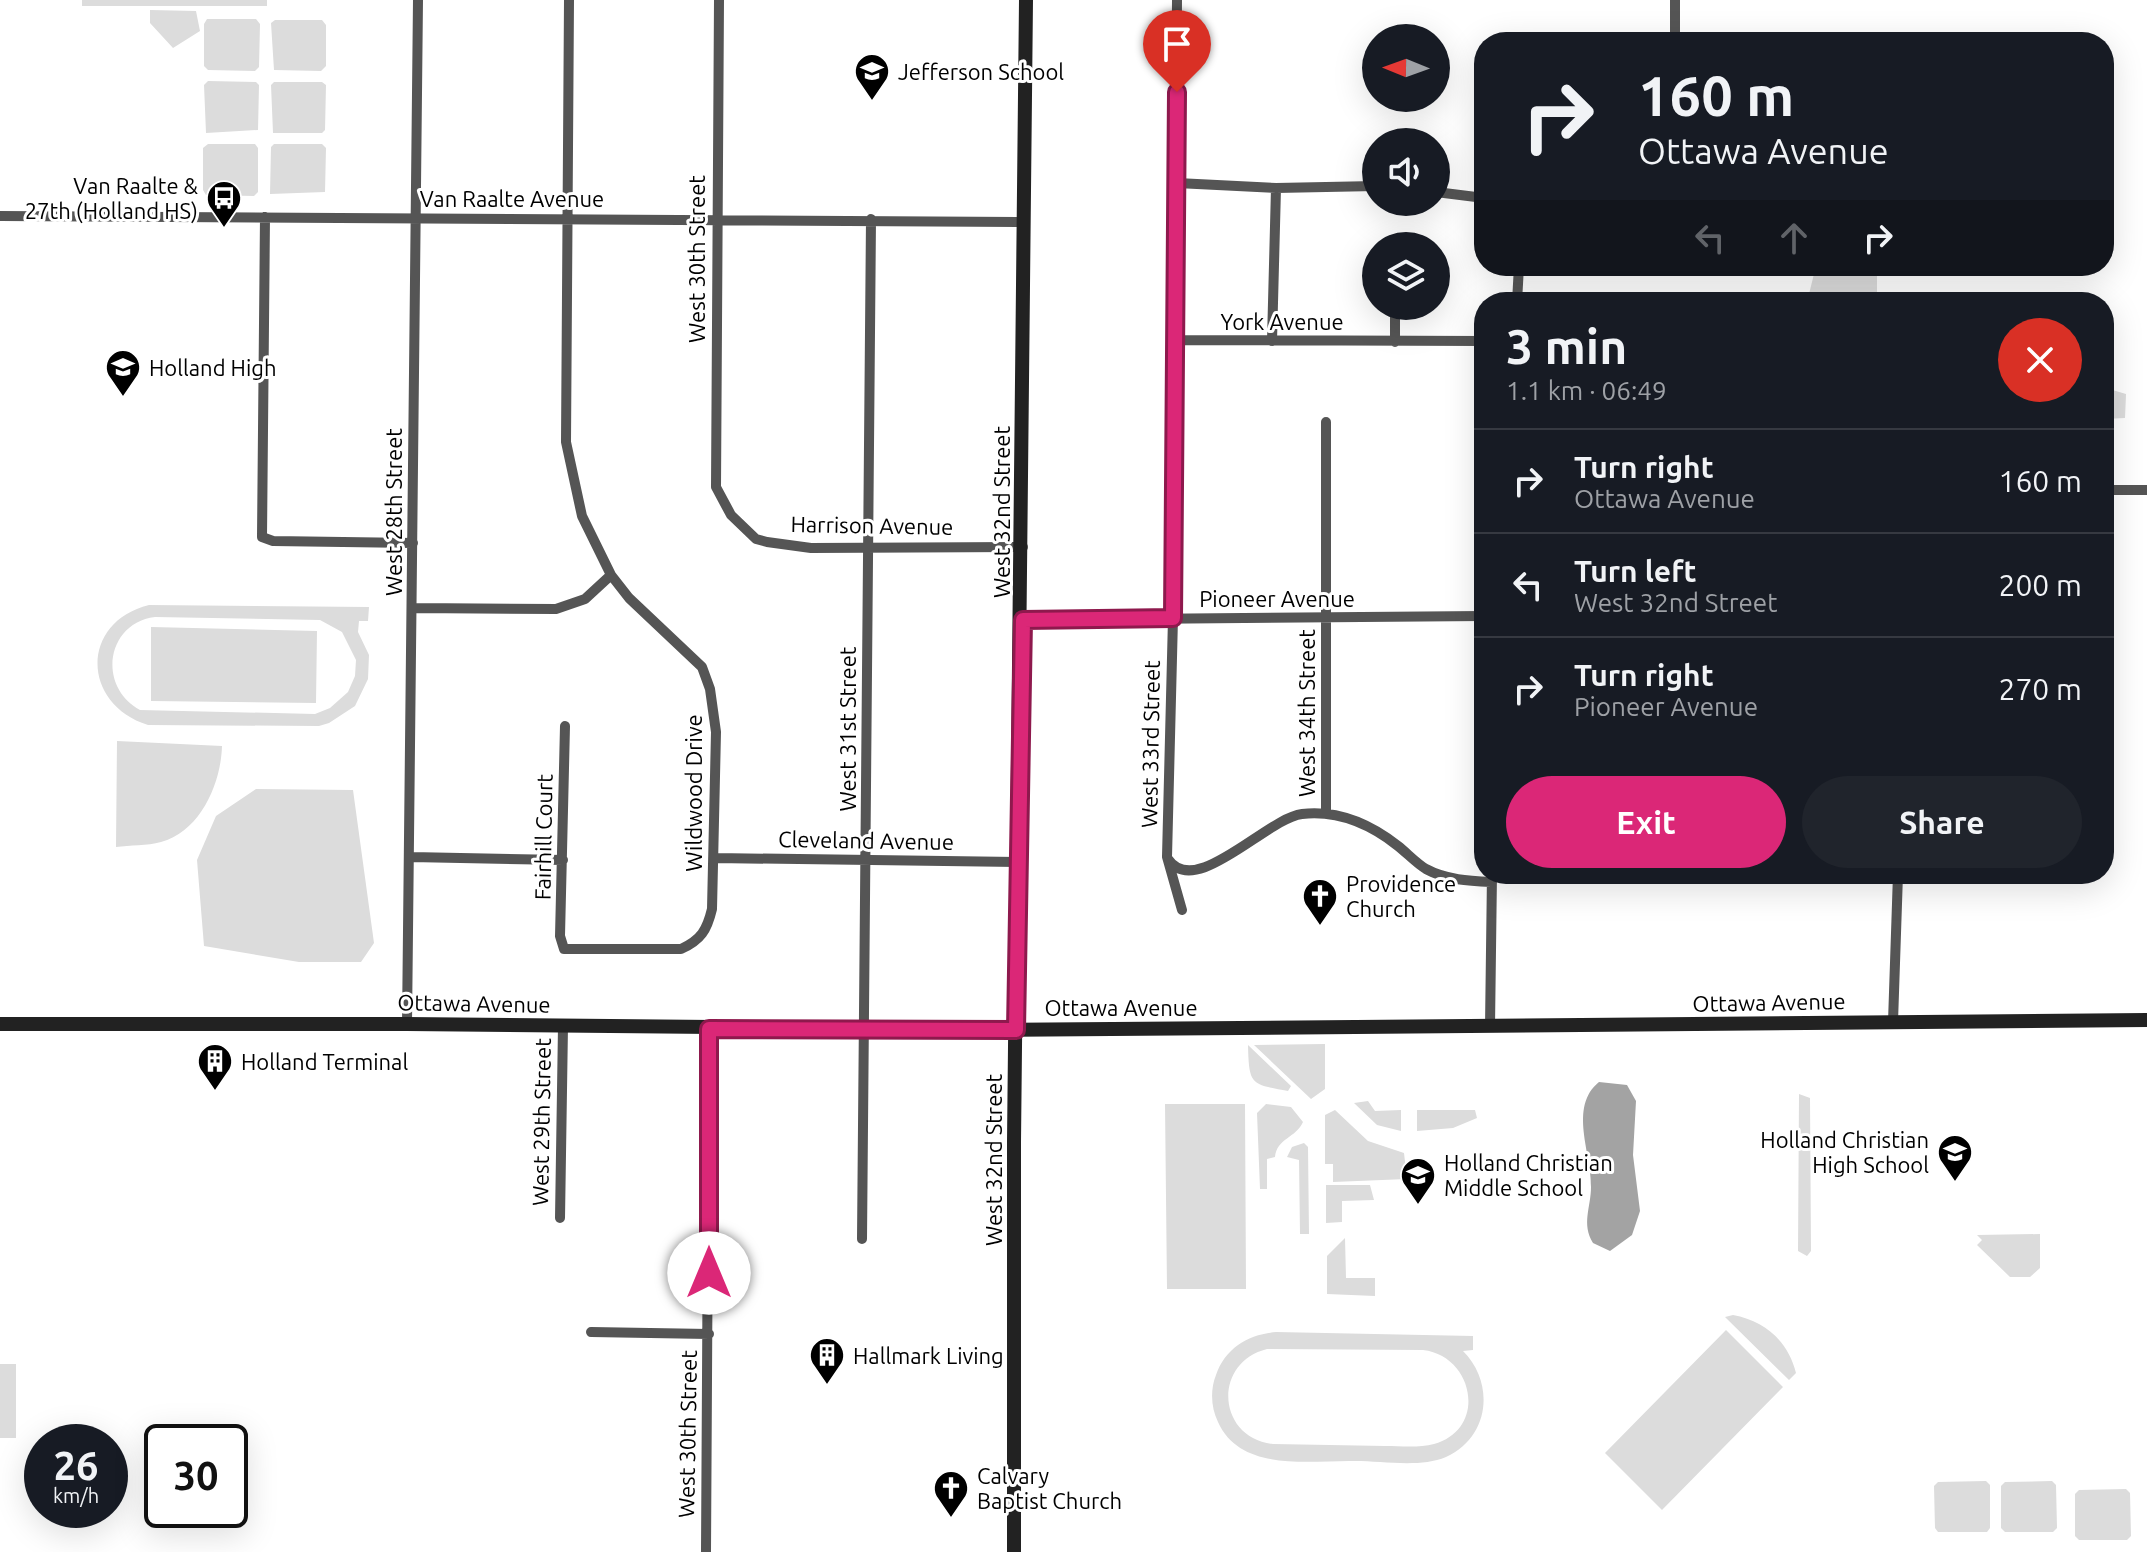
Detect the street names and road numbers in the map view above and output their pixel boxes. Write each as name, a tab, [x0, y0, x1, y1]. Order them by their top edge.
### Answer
street label: West 30th Street	[684, 175, 709, 343]
street label: Van Raalte Avenue	[420, 186, 604, 211]
street label: York Avenue	[1220, 309, 1344, 334]
street label: West 32nd Street	[989, 426, 1014, 598]
street label: West 28th Street	[381, 428, 406, 596]
street label: Harrison Avenue	[790, 511, 954, 539]
street label: Pioneer Avenue	[1199, 586, 1355, 611]
street label: West 34th Street	[1294, 629, 1319, 797]
street label: West 31st Street	[835, 646, 860, 811]
street label: West 33rd Street	[1136, 660, 1164, 828]
street label: Wildwood Drive	[681, 714, 706, 872]
street label: Fairhill Court	[529, 773, 557, 900]
street label: Cleveland Avenue	[778, 826, 954, 854]
street label: Ottawa Avenue	[1692, 988, 1846, 1016]
street label: Ottawa Avenue	[397, 989, 551, 1017]
street label: Ottawa Avenue	[1044, 995, 1198, 1020]
street label: West 29th Street	[527, 1038, 555, 1206]
street label: West 32nd Street	[981, 1074, 1006, 1246]
street label: West 30th Street	[673, 1350, 701, 1518]

